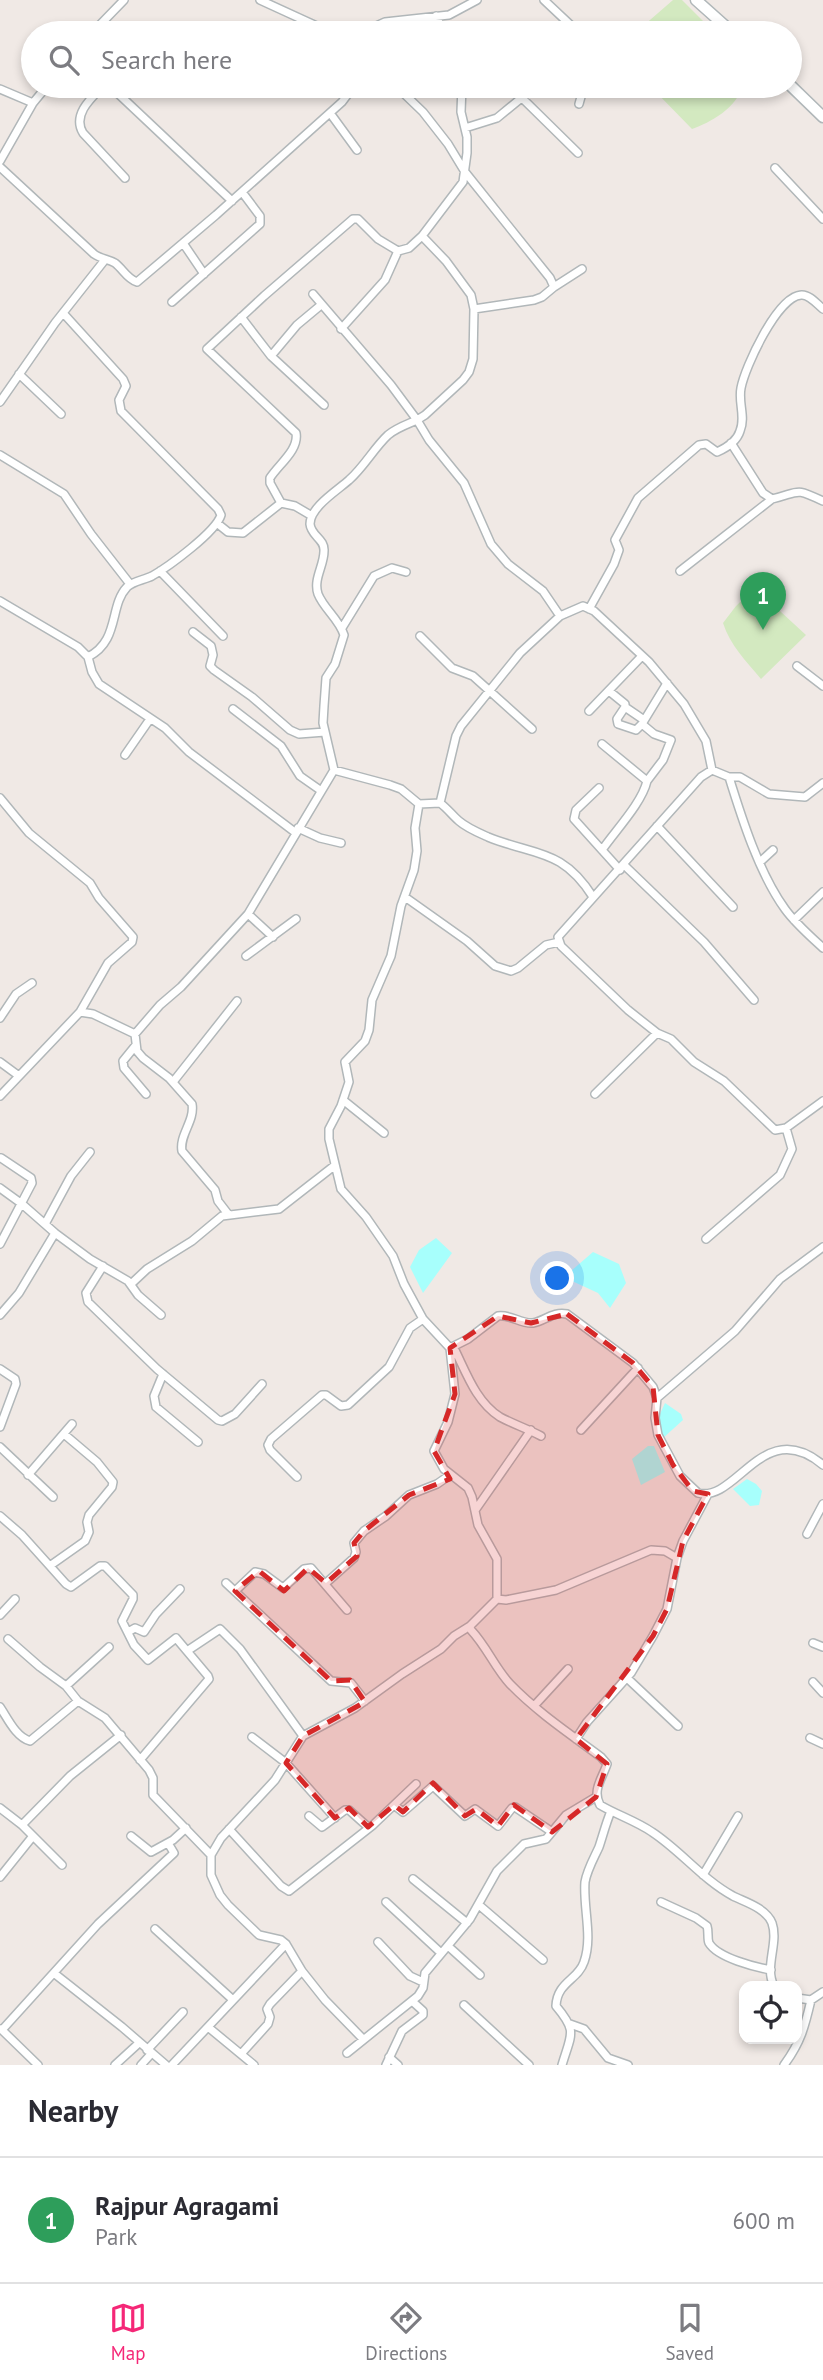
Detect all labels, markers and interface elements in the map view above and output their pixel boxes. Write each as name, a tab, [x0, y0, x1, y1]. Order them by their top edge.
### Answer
search box	[21, 21, 802, 98]
icon: search	[45, 41, 83, 79]
text: Search here	[101, 43, 232, 76]
pin: 1	[740, 572, 786, 630]
your location	[540, 1261, 574, 1295]
map controls	[739, 1981, 802, 2044]
button: locate	[739, 1981, 802, 2044]
text: Nearby	[28, 2091, 118, 2130]
text: Rajpur Agragami	[95, 2189, 279, 2222]
text: 1	[44, 2206, 58, 2235]
text: 600 m	[733, 2206, 795, 2235]
text: Park	[95, 2222, 137, 2251]
tab: Map	[109, 2299, 147, 2365]
tab: Directions	[365, 2299, 447, 2365]
tab: Saved	[666, 2299, 714, 2365]

